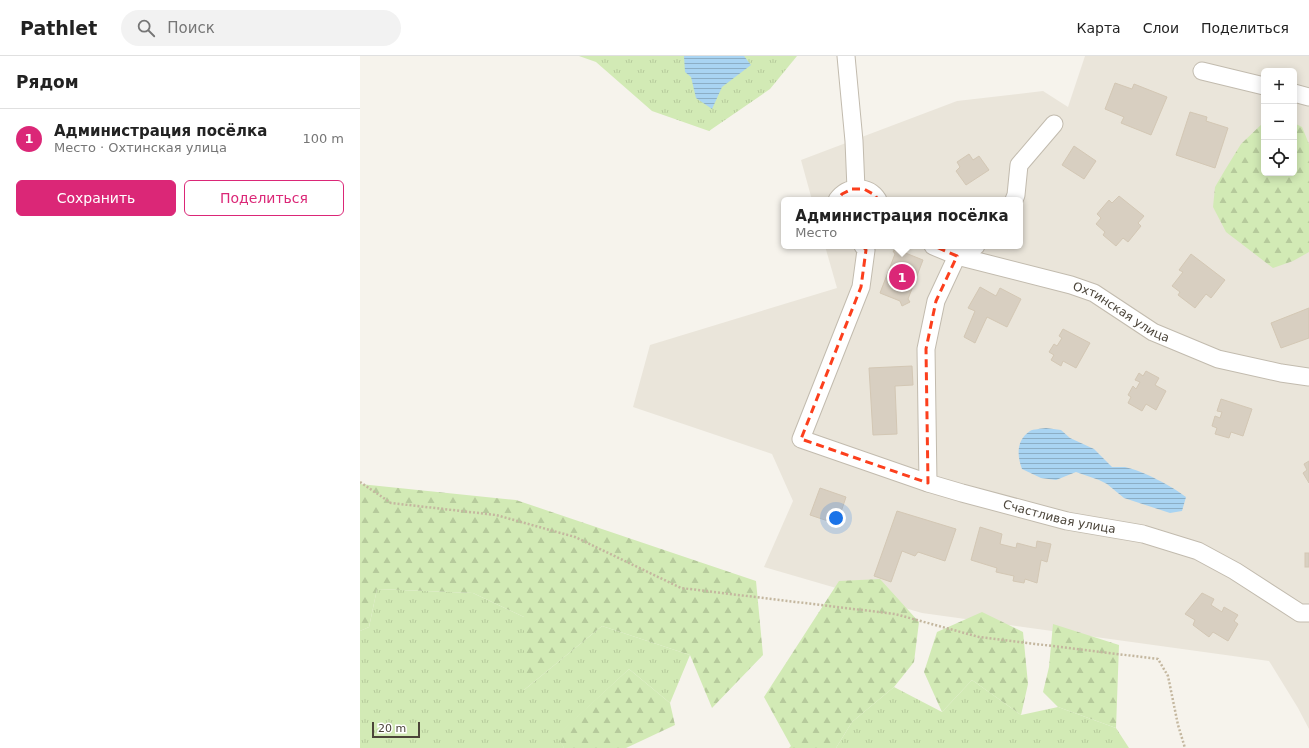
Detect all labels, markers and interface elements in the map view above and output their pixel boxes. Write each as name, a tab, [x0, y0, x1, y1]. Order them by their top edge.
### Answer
search box	[121, 10, 401, 46]
text: Pathlet	[20, 17, 97, 39]
icon: search	[135, 17, 157, 39]
text: Поиск	[167, 19, 215, 37]
text: Карта	[1077, 20, 1121, 36]
text: Слои	[1143, 20, 1179, 36]
text: Поделиться	[1201, 20, 1289, 36]
map controls	[1261, 68, 1297, 176]
button: +	[1261, 68, 1297, 104]
text: Рядом	[16, 72, 79, 92]
button: −	[1261, 104, 1297, 140]
text: Администрация посёлка	[54, 122, 267, 140]
text: 1	[24, 131, 34, 146]
text: 100 m	[302, 131, 344, 146]
text: Место · Охтинская улица	[54, 140, 227, 155]
button: locate	[1261, 140, 1297, 176]
button: Сохранить	[16, 180, 176, 216]
button: Поделиться	[184, 180, 344, 216]
popup	[781, 197, 1023, 249]
text: Администрация посёлка	[795, 207, 1009, 225]
text: Место	[795, 225, 837, 240]
pin: 1	[889, 262, 915, 292]
street label: Охтинская улица	[1071, 279, 1171, 345]
street label: Счастливая улица	[1001, 497, 1117, 536]
your location	[826, 508, 846, 528]
scale bar	[372, 720, 420, 739]
text: 20 m	[378, 722, 406, 735]

